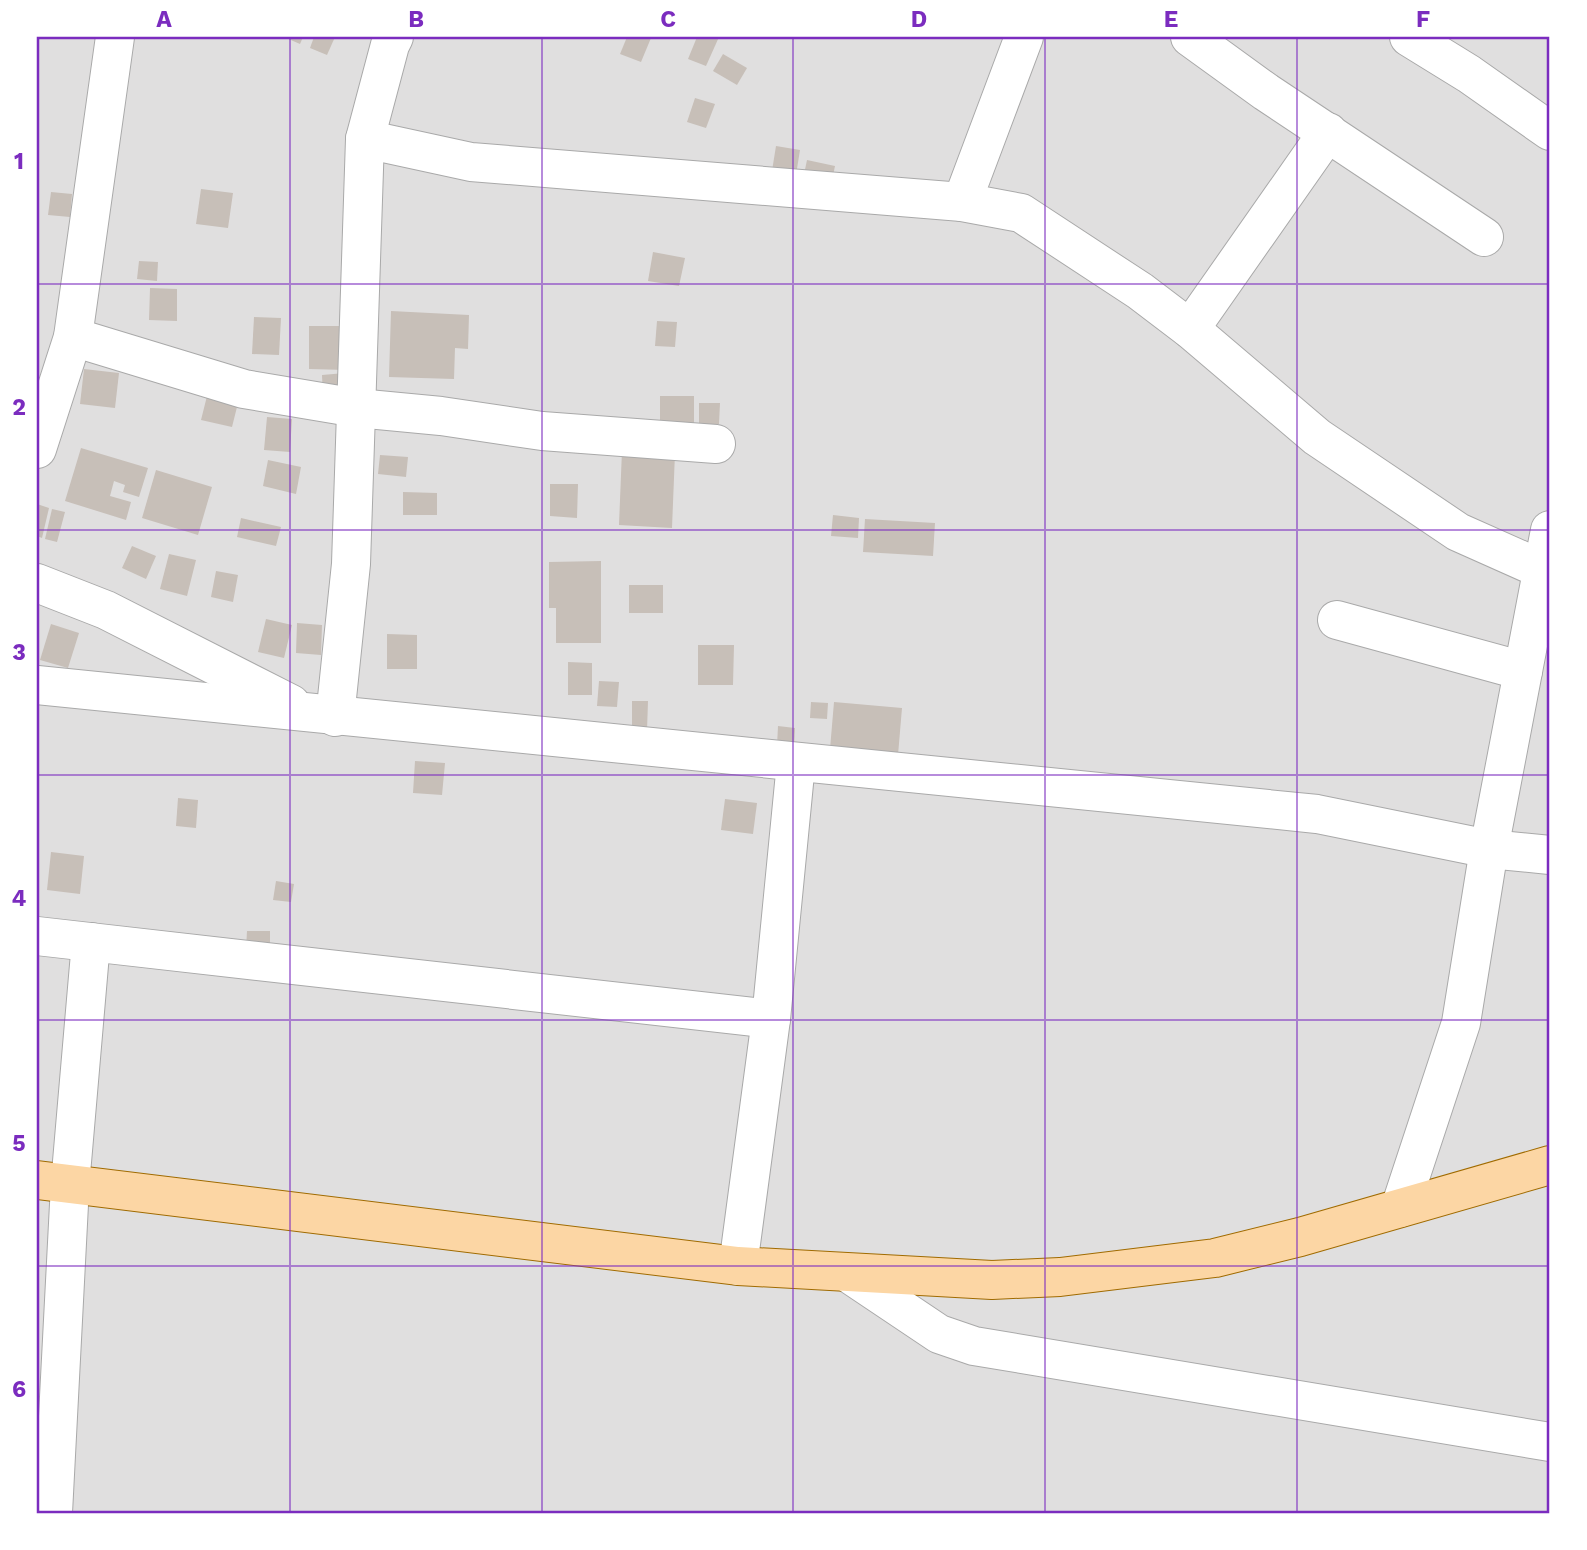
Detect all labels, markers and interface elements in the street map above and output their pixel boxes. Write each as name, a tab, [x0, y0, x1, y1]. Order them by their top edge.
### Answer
text: A	[156, 6, 172, 33]
text: B	[408, 6, 424, 33]
text: C	[660, 6, 676, 33]
text: D	[911, 6, 927, 33]
text: E	[1164, 6, 1178, 33]
text: F	[1416, 6, 1430, 33]
text: 1	[14, 148, 24, 175]
text: 2	[12, 394, 26, 421]
text: 3	[12, 639, 26, 666]
text: 4	[12, 885, 27, 912]
text: 5	[12, 1130, 26, 1157]
text: 6	[12, 1376, 26, 1403]

